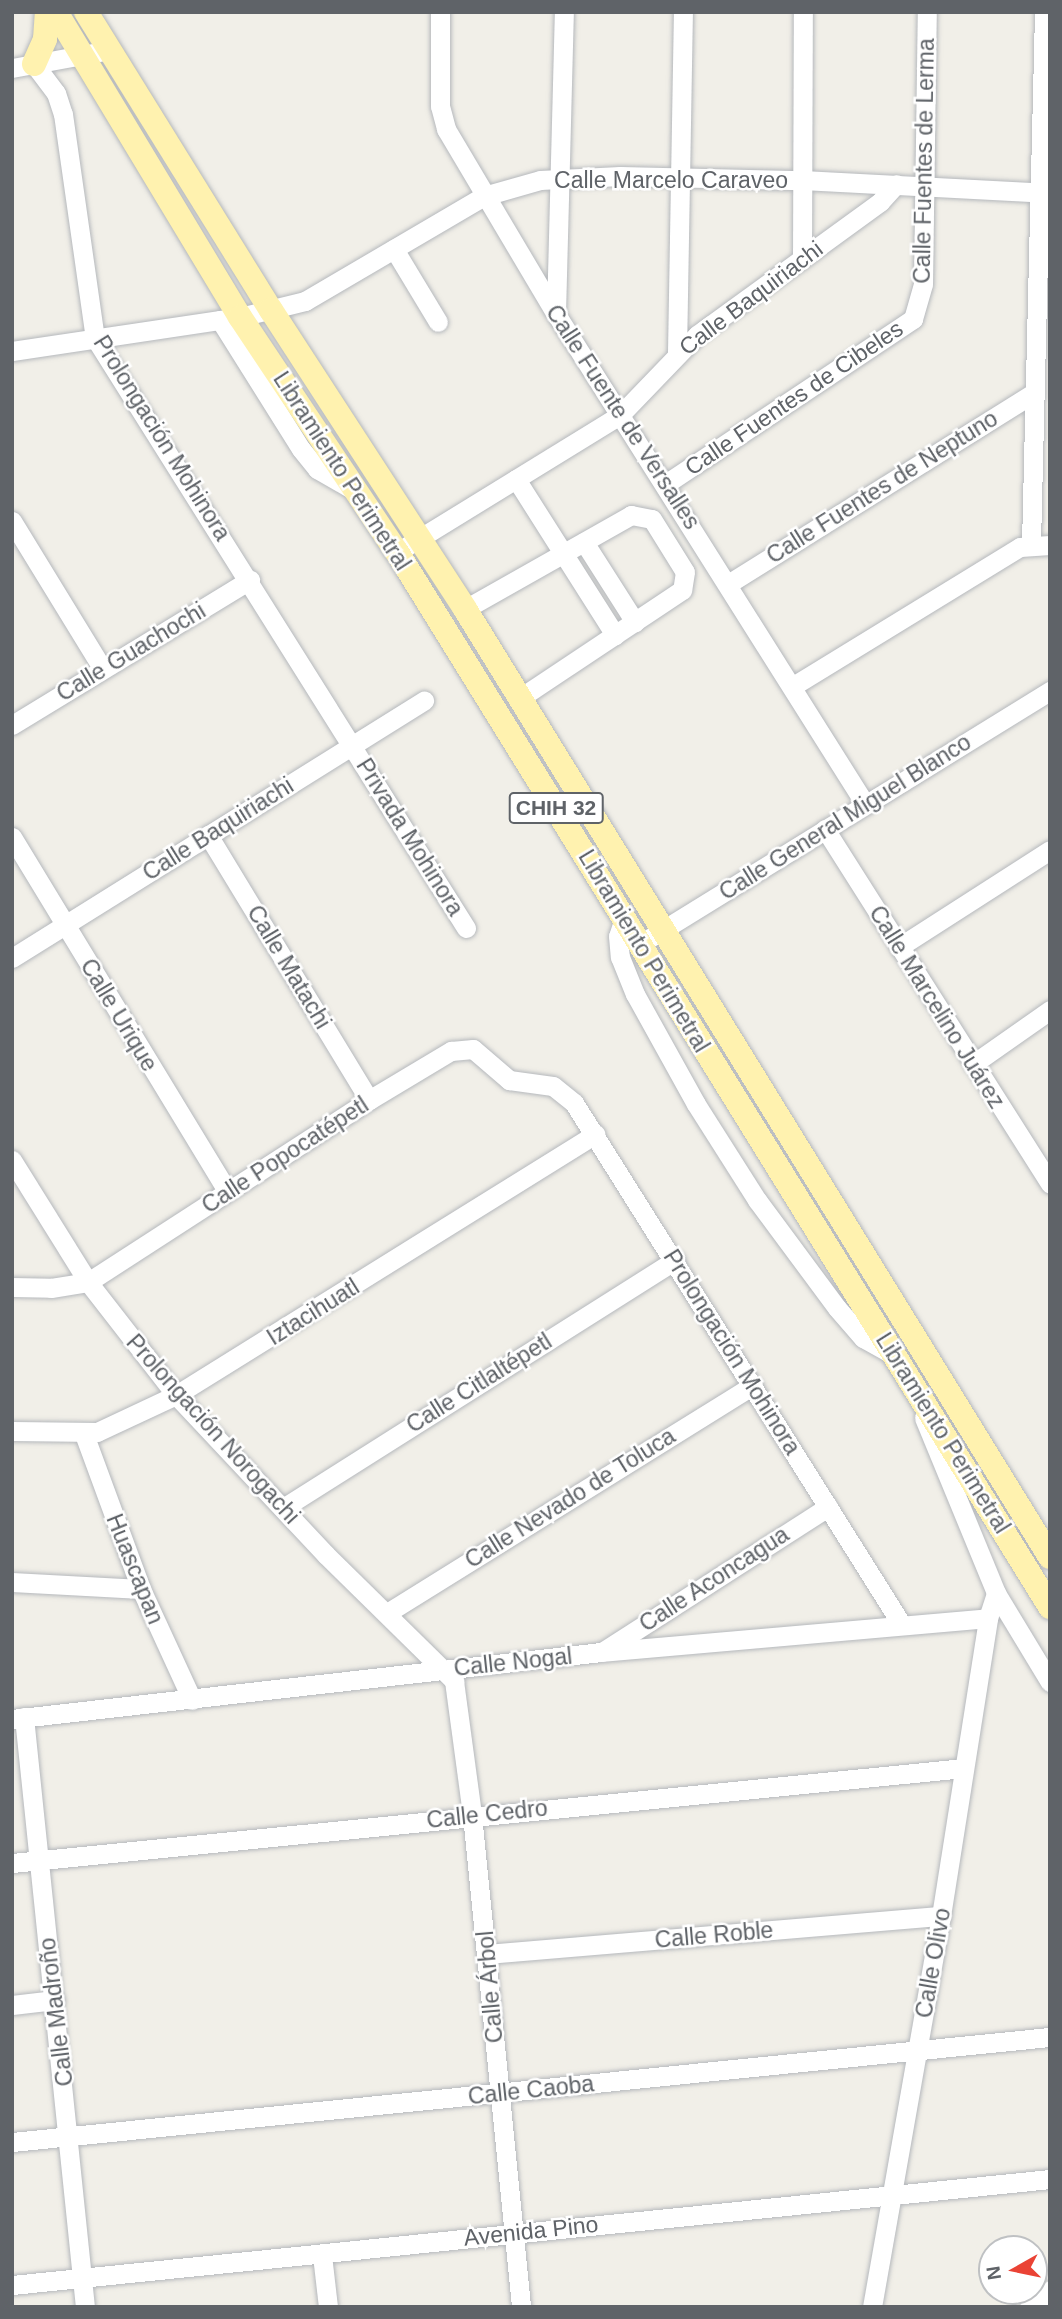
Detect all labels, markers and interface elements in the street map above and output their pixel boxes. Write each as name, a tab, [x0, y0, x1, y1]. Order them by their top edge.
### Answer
street label: Calle Fuentes de Lerma	[908, 38, 940, 284]
street label: Calle Marcelo Caraveo	[554, 166, 788, 194]
street label: Calle Baquiriachi	[674, 235, 828, 361]
street label: Calle Fuente de Versalles	[540, 300, 706, 534]
street label: Calle Fuentes de Cibeles	[680, 315, 908, 481]
street label: Prolongación Mohinora	[88, 330, 236, 546]
street label: Libramiento Perimetral	[267, 366, 417, 576]
street label: Calle Fuentes de Neptuno	[761, 404, 1003, 570]
street label: Calle Guachochi	[52, 597, 210, 707]
street label: Calle General Miguel Blanco	[714, 728, 976, 906]
street label: Privada Mohinora	[351, 753, 469, 921]
street label: Calle Baquiriachi	[138, 772, 298, 886]
road number: CHIH 32	[507, 790, 605, 826]
street label: Libramiento Perimetral	[573, 845, 715, 1057]
street label: Calle Matachi	[241, 900, 337, 1034]
street label: Calle Marcelino Juárez	[863, 900, 1011, 1114]
street label: Calle Urique	[75, 954, 163, 1076]
street label: Calle Popocatépetl	[197, 1091, 373, 1219]
street label: Prolongación Mohinora	[658, 1244, 806, 1460]
street label: Iztacihuatl	[262, 1273, 364, 1351]
street label: Calle Citlaltépetl	[401, 1327, 557, 1439]
street label: Libramiento Perimetral	[870, 1328, 1016, 1538]
street label: Prolongación Norogachi	[121, 1329, 305, 1529]
street label: Calle Nevado de Toluca	[460, 1422, 680, 1574]
street label: Huascapan	[100, 1510, 170, 1628]
street label: Calle Aconcagua	[634, 1520, 794, 1638]
street label: Calle Nogal	[452, 1642, 574, 1682]
street label: Calle Cedro	[425, 1794, 549, 1834]
street label: Calle Olivo	[910, 1906, 956, 2020]
street label: Calle Roble	[654, 1916, 774, 1954]
street label: Calle Árbol	[471, 1930, 509, 2044]
street label: Calle Madroño	[33, 1936, 79, 2088]
street label: Calle Caoba	[467, 2070, 595, 2110]
street label: Avenida Pino	[462, 2210, 600, 2252]
north arrow	[978, 2235, 1048, 2305]
text: N	[982, 2265, 1005, 2281]

